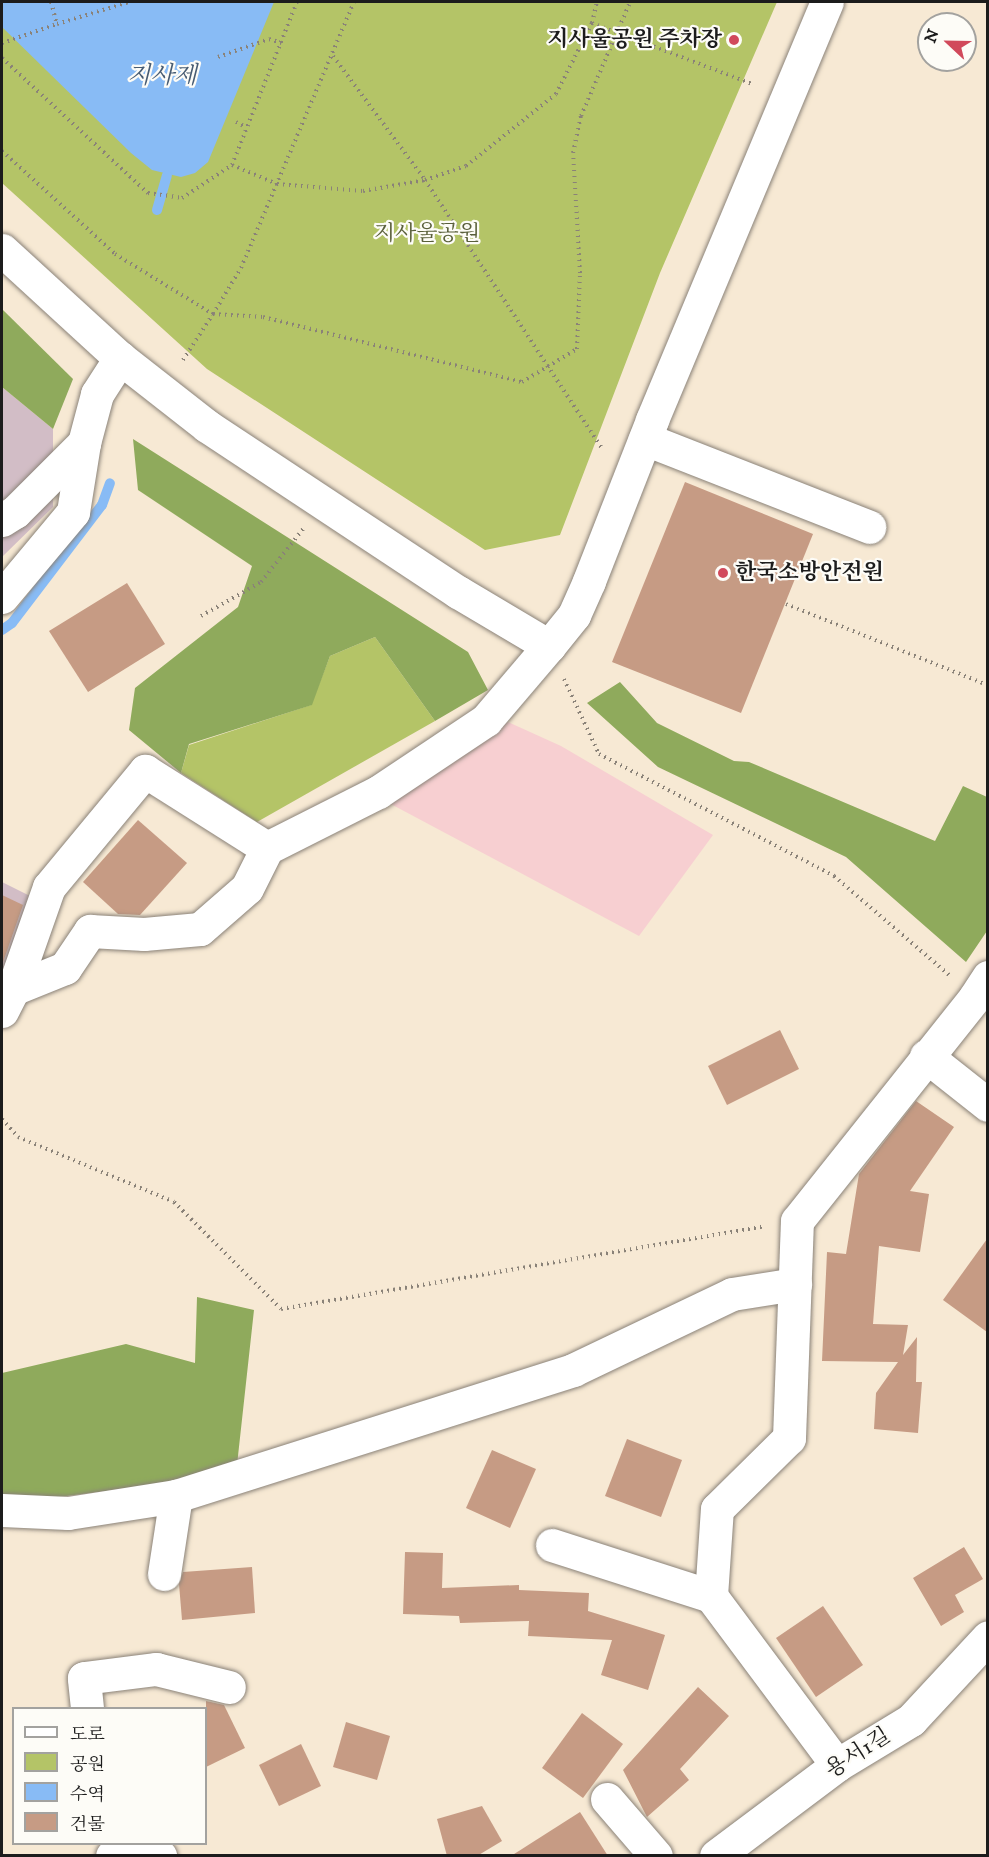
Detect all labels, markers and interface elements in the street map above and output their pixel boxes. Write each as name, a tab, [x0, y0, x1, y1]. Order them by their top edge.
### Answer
north arrow	[917, 12, 977, 72]
text: N	[920, 26, 944, 46]
place label: 지사울공원 주차장	[547, 27, 722, 53]
marker: 지사울공원 주차장	[727, 33, 741, 47]
water label: 지사제	[127, 63, 197, 91]
park label: 지사울공원	[374, 221, 480, 247]
place label: 한국소방안전원	[735, 560, 884, 586]
marker: 한국소방안전원	[716, 566, 730, 580]
legend	[12, 1707, 207, 1845]
street label: 용서1길	[821, 1722, 895, 1784]
text: 도로	[70, 1724, 105, 1746]
text: 공원	[70, 1754, 105, 1776]
text: 수역	[70, 1784, 105, 1806]
text: 건물	[70, 1814, 105, 1836]

